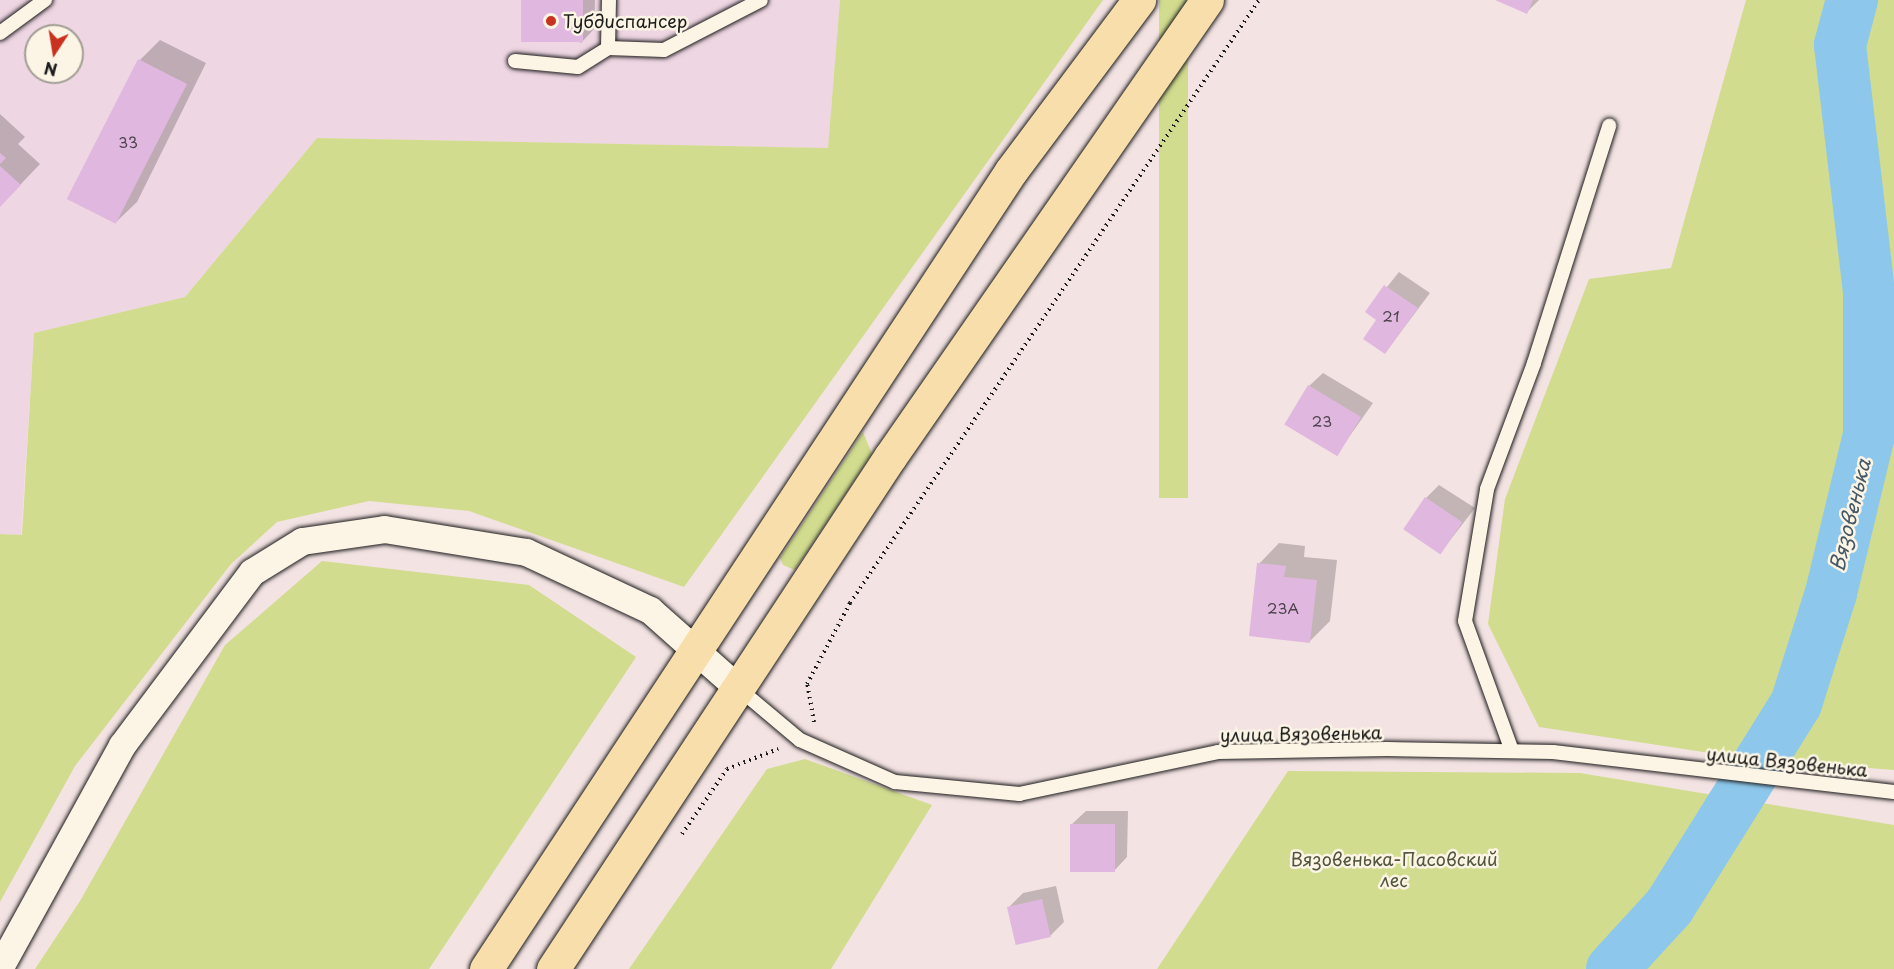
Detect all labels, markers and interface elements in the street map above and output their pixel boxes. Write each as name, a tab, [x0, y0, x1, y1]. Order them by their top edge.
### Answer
place label: Тубдиспансер	[563, 10, 687, 32]
marker: Тубдиспансер	[544, 14, 558, 28]
north arrow	[24, 24, 84, 84]
text: N	[42, 57, 59, 83]
house number: 33	[118, 133, 138, 151]
house number: 21	[1382, 307, 1400, 325]
house number: 23	[1312, 412, 1332, 430]
water label: Вязовенька	[1824, 457, 1876, 573]
house number: 23А	[1267, 599, 1299, 617]
street label: улица Вязовенька	[1219, 722, 1383, 746]
street label: улица Вязовенька	[1705, 743, 1869, 781]
park label: Вязовенька-Пасовский лес	[1290, 849, 1498, 892]

